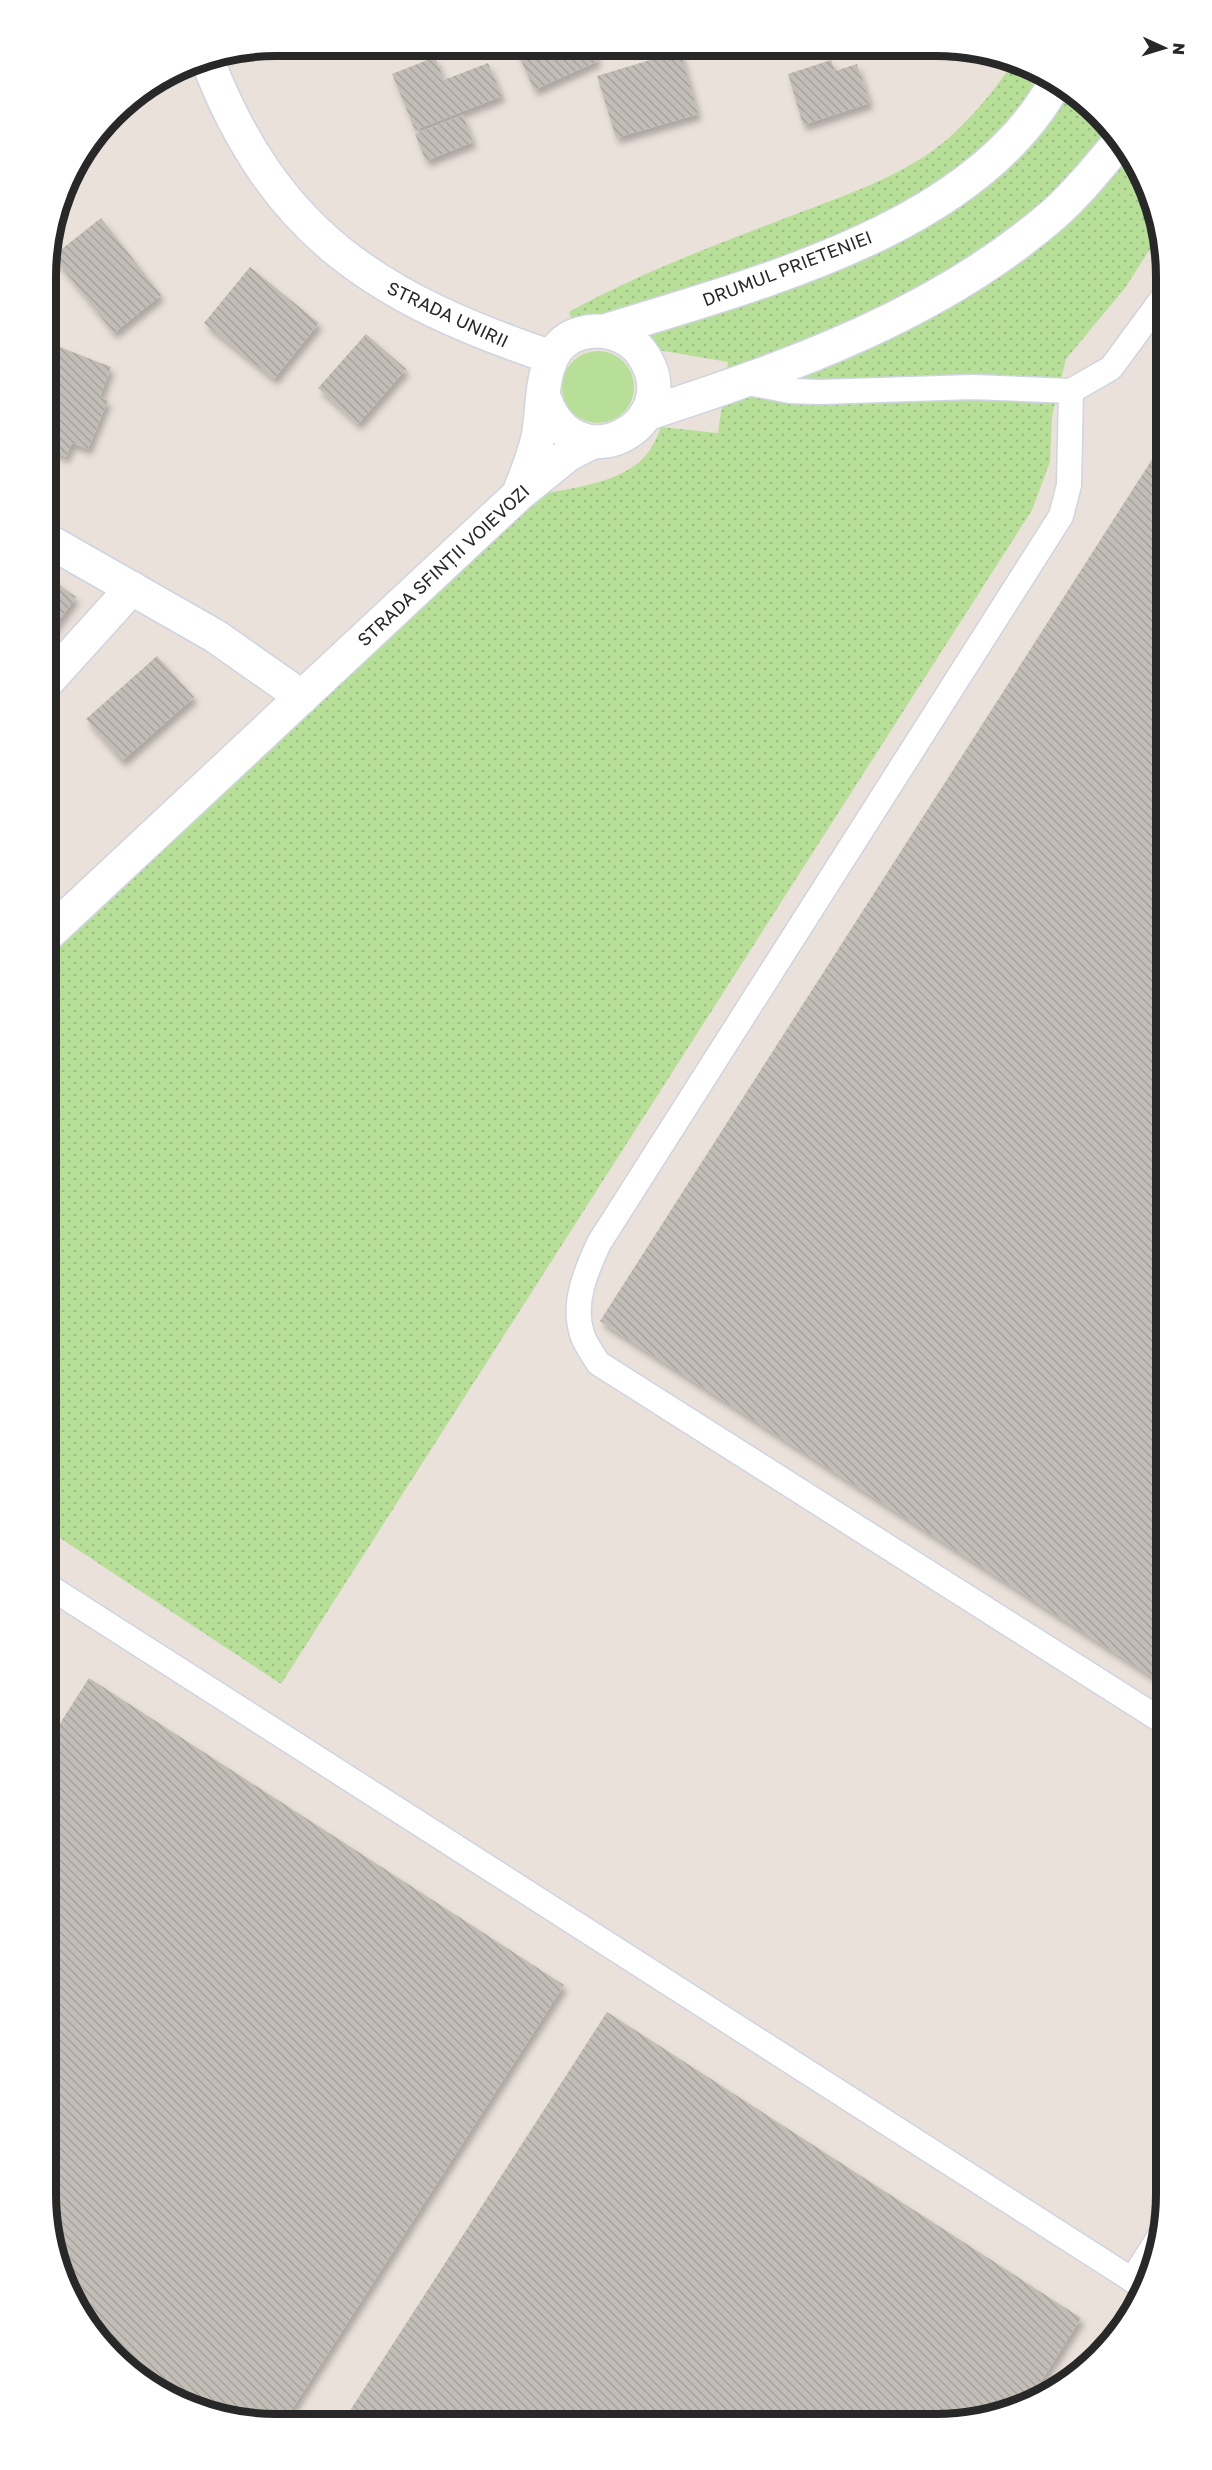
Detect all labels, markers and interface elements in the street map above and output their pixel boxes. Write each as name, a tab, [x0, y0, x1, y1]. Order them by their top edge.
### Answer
north arrow	[1134, 18, 1194, 78]
text: N	[1169, 42, 1189, 56]
street label: DRUMUL PRIETENIEI	[699, 225, 875, 311]
street label: STRADA UNIRII	[384, 276, 512, 352]
street label: STRADA SFINȚII VOIEVOZI	[352, 479, 534, 651]

